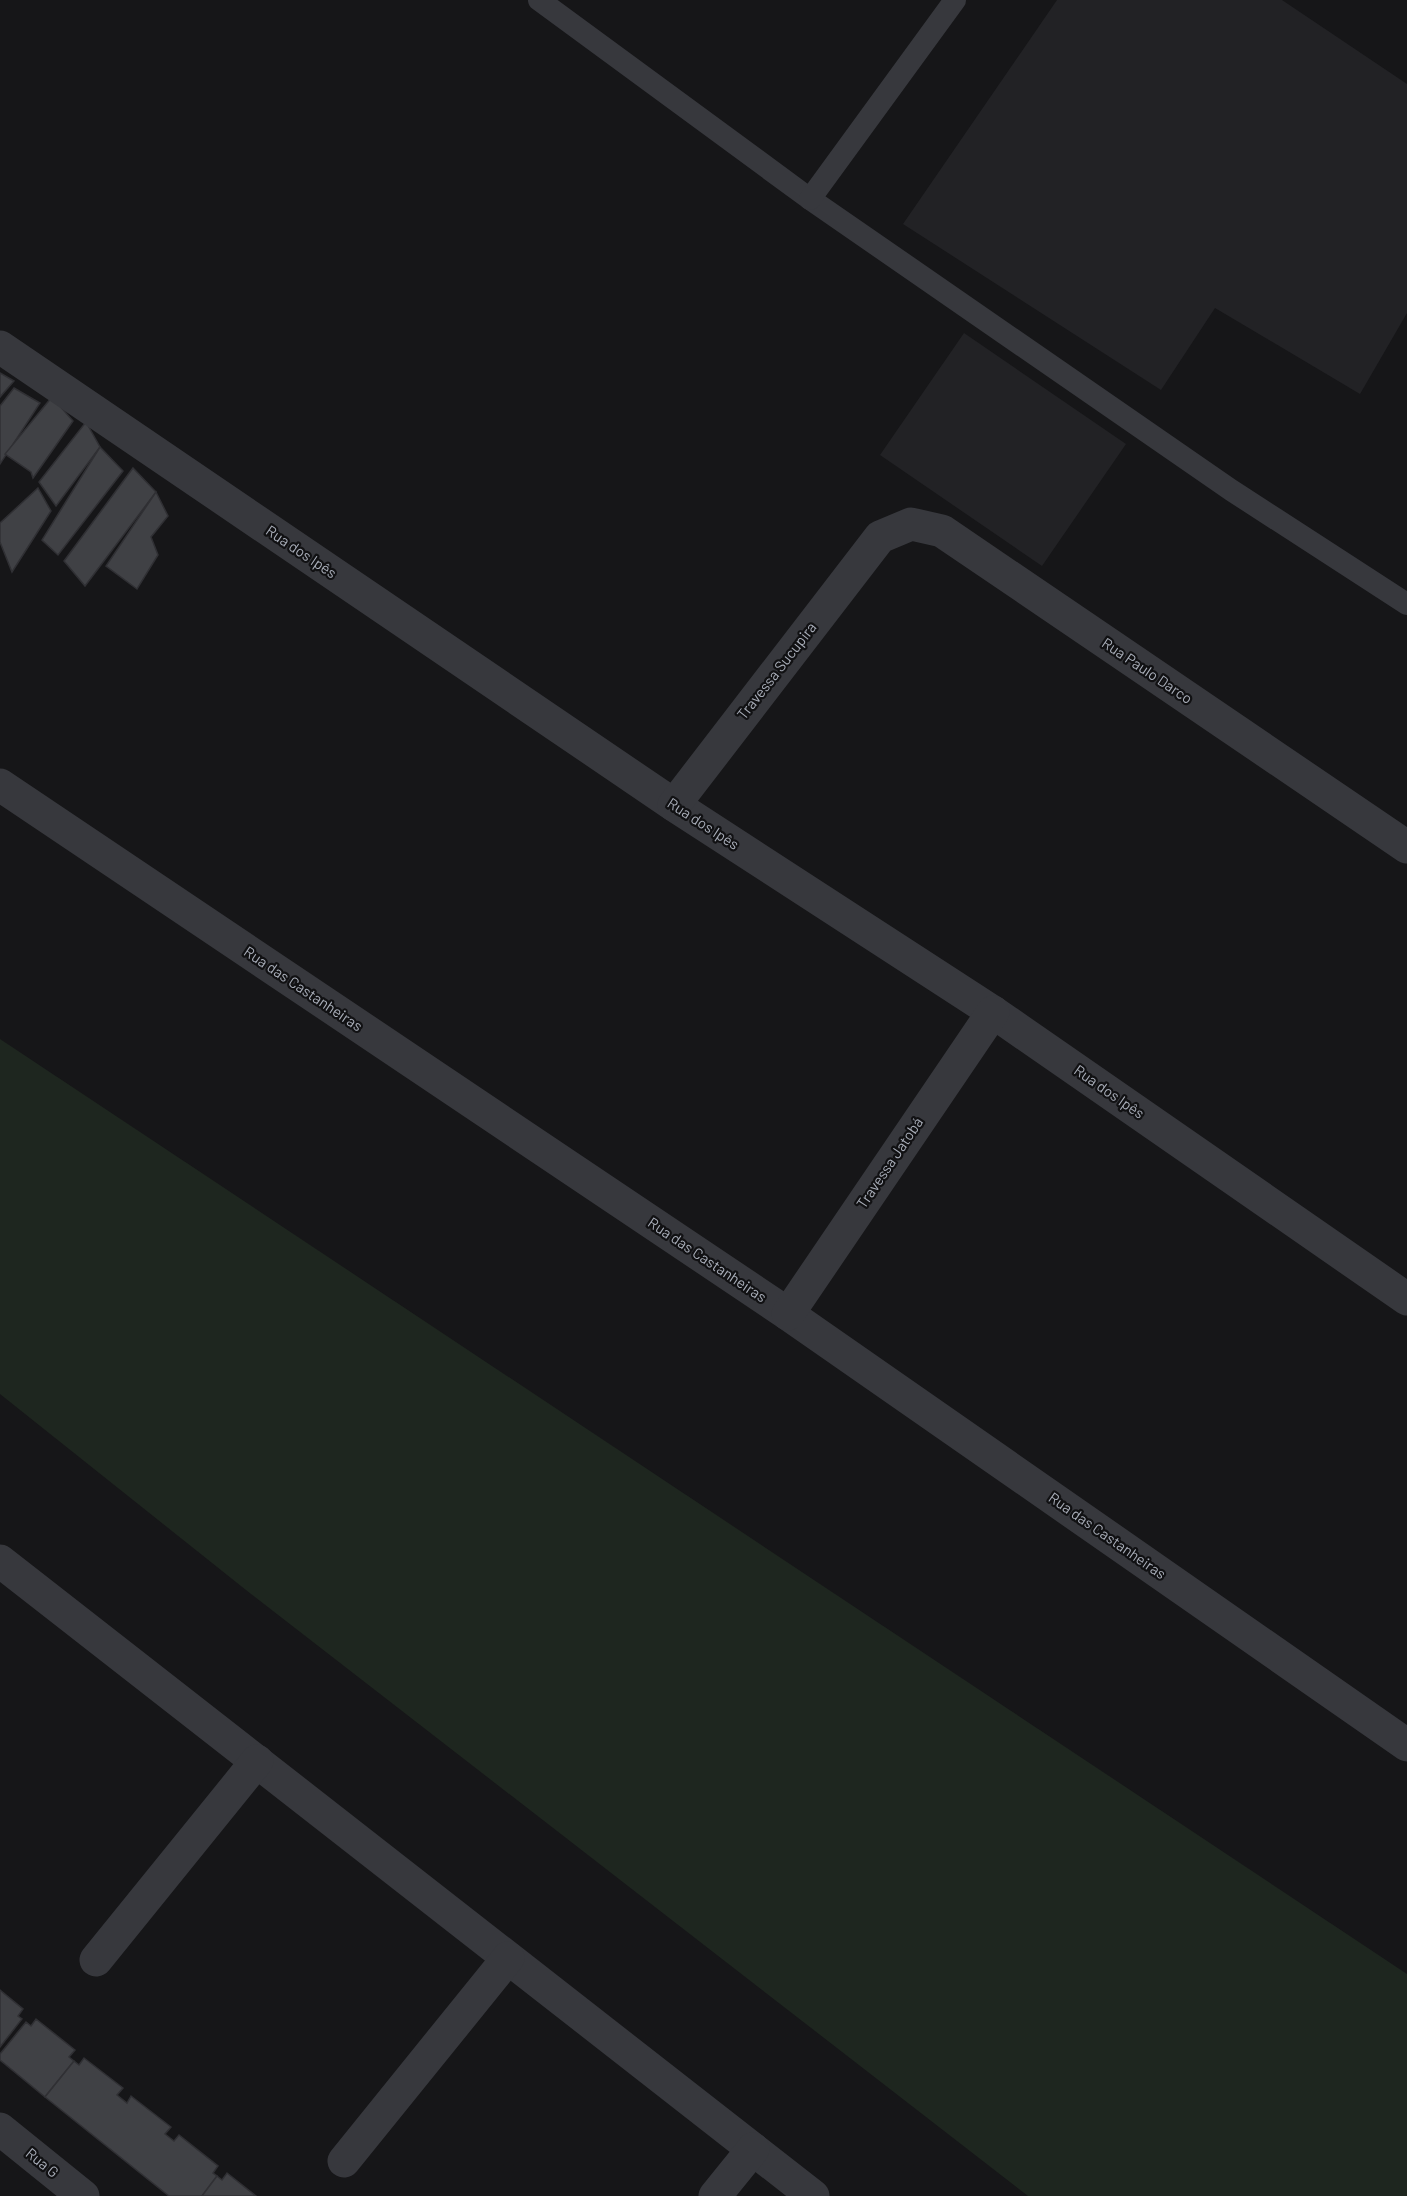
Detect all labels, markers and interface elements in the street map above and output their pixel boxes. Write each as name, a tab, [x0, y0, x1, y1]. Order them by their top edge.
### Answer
street label: Rua dos Ipês	[263, 521, 340, 581]
street label: Travessa Sucupira	[733, 618, 820, 722]
street label: Rua Paulo Darco	[1099, 633, 1196, 707]
street label: Rua dos Ipês	[664, 793, 743, 853]
street label: Rua das Castanheiras	[241, 942, 366, 1035]
street label: Rua dos Ipês	[1071, 1060, 1148, 1122]
street label: Travessa Jatobá	[852, 1114, 926, 1211]
street label: Rua das Castanheiras	[645, 1213, 770, 1306]
street label: Rua das Castanheiras	[1045, 1488, 1170, 1582]
street label: Rua G	[23, 2144, 63, 2181]

